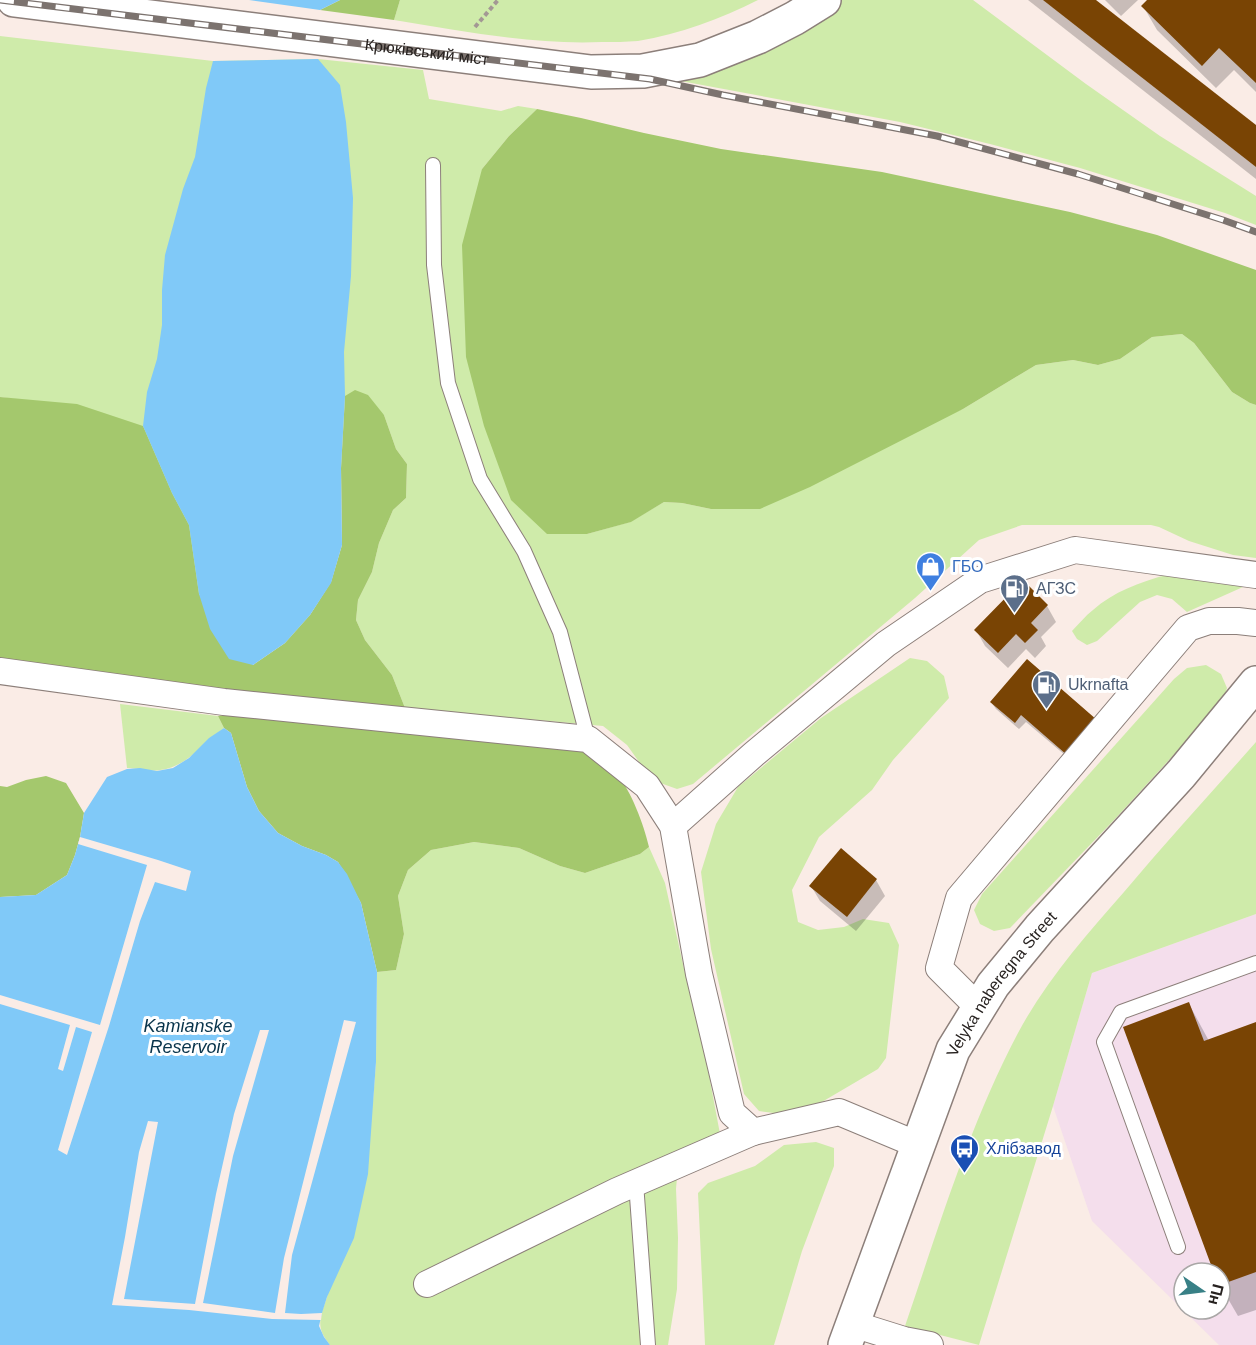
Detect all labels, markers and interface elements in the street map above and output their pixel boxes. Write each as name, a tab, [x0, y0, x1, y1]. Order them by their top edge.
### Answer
street label: Крюківський міст	[364, 35, 490, 68]
shop icon: ГБО	[915, 550, 947, 592]
place label: ГБО	[952, 558, 983, 575]
fuel station icon: АГЗС	[999, 572, 1031, 614]
place label: АГЗС	[1036, 580, 1076, 597]
fuel station icon: Ukrnafta	[1031, 668, 1063, 710]
place label: Ukrnafta	[1068, 676, 1129, 693]
street label: Velyka naberegna Street	[943, 908, 1060, 1058]
water label: Kamianske Reservoir	[143, 1016, 233, 1057]
bus stop icon: Хлібзавод	[949, 1132, 981, 1174]
place label: Хлібзавод	[986, 1140, 1061, 1157]
north arrow	[1172, 1261, 1232, 1321]
text: Пн	[1205, 1282, 1227, 1307]

